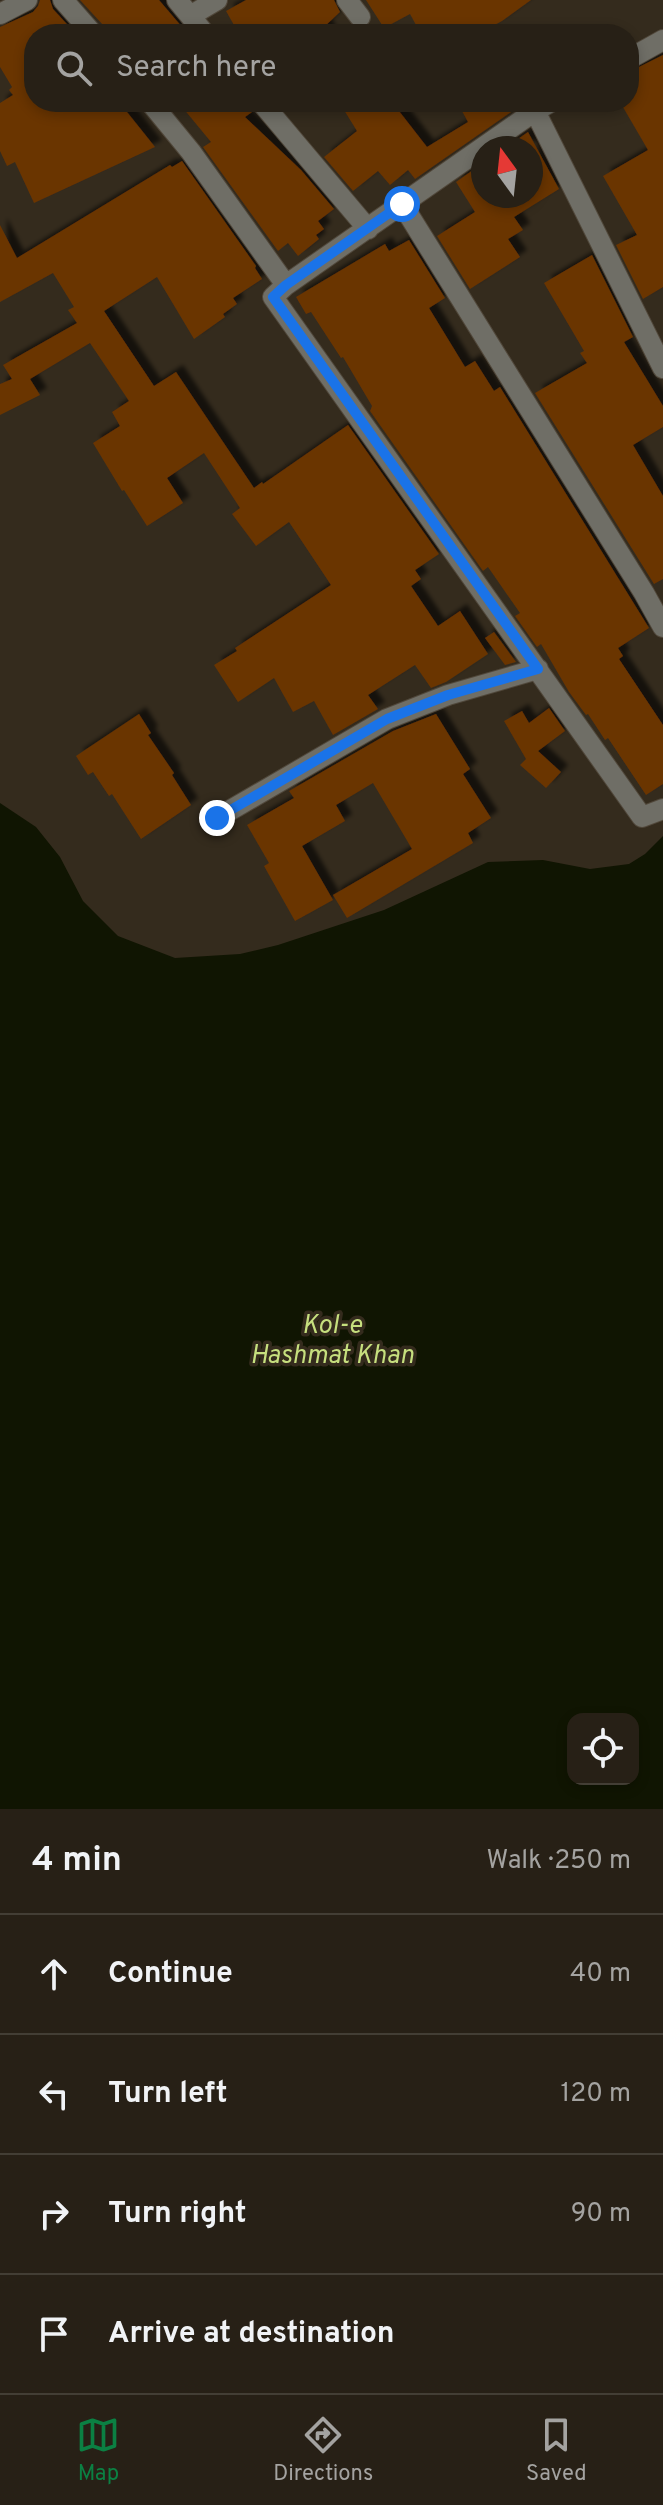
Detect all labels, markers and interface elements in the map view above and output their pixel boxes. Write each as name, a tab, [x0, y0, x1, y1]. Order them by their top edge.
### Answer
search box	[24, 24, 639, 112]
icon: search	[52, 46, 96, 90]
text: Search here	[116, 50, 276, 87]
north arrow	[471, 136, 543, 208]
route start	[384, 186, 420, 222]
route end	[199, 800, 235, 836]
water label: Kol-e Hashmat Khan	[250, 1310, 414, 1373]
map controls	[567, 1713, 639, 1785]
button: locate	[567, 1713, 639, 1785]
text: 4 min	[32, 1840, 122, 1883]
text: Walk · 250 m	[486, 1845, 631, 1878]
icon: ahead	[32, 1952, 76, 1996]
text: Continue	[108, 1956, 233, 1993]
text: 40 m	[570, 1958, 631, 1991]
icon: left	[32, 2072, 76, 2116]
text: Turn left	[108, 2076, 228, 2113]
text: 120 m	[561, 2078, 631, 2111]
icon: right	[32, 2192, 76, 2236]
text: Turn right	[108, 2196, 246, 2233]
text: 90 m	[571, 2198, 631, 2231]
icon: arrive	[32, 2312, 76, 2356]
text: Arrive at destination	[108, 2316, 394, 2353]
tab: Map	[76, 2413, 120, 2488]
tab: Directions	[273, 2413, 373, 2488]
tab: Saved	[526, 2413, 587, 2488]

